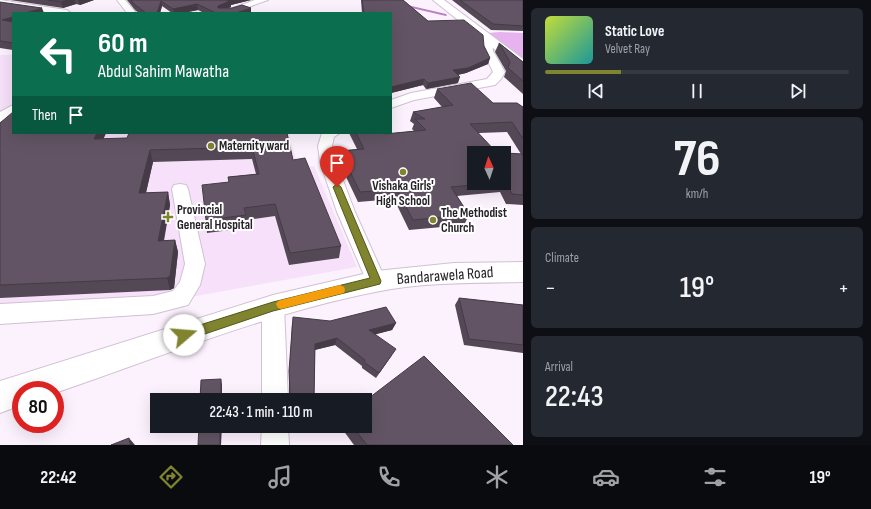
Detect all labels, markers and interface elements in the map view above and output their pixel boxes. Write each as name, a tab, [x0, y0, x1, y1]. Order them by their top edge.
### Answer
text: Static Love	[605, 22, 664, 41]
text: 60 m	[98, 27, 147, 60]
icon: left	[32, 28, 84, 80]
text: Velvet Ray	[605, 41, 650, 57]
text: Abdul Sahim Mawatha	[98, 61, 229, 82]
icon: previous	[585, 80, 607, 102]
icon: pause	[686, 80, 708, 102]
icon: next	[787, 80, 809, 102]
icon: arrive	[65, 104, 87, 126]
text: Then	[32, 106, 57, 125]
text: 76	[673, 128, 721, 191]
place label: Maternity ward	[219, 138, 289, 154]
marker: Maternity ward	[206, 141, 216, 151]
pin	[320, 146, 354, 187]
north arrow	[467, 146, 511, 190]
map controls	[467, 146, 511, 190]
icon: arrive	[326, 152, 348, 174]
marker: Vishaka Girls' High School	[398, 167, 408, 177]
place label: Vishaka Girls' High School	[372, 178, 434, 209]
text: km/h	[686, 186, 708, 202]
place label: Provincial General Hospital	[177, 202, 253, 233]
place label: The Methodist Church	[441, 205, 508, 236]
marker: Provincial General Hospital	[162, 211, 174, 223]
marker: The Methodist Church	[428, 215, 438, 225]
text: Climate	[545, 250, 579, 266]
street label: Bandarawela Road	[396, 263, 494, 289]
text: 19°	[680, 270, 714, 306]
text: −	[545, 275, 556, 302]
text: +	[838, 275, 849, 302]
position arrow	[163, 314, 205, 356]
text: Arrival	[545, 359, 573, 375]
text: 22:43	[545, 379, 603, 415]
speed limit sign: 80	[12, 381, 64, 433]
text: 22:43 · 1 min · 110 m	[210, 403, 312, 422]
icon: directions	[157, 463, 185, 491]
icon: music	[266, 463, 294, 491]
icon: phone	[375, 463, 403, 491]
icon: climate	[483, 463, 511, 491]
icon: car	[592, 463, 620, 491]
icon: filters	[701, 463, 729, 491]
text: 22:42	[40, 467, 76, 488]
text: 19°	[809, 467, 831, 488]

